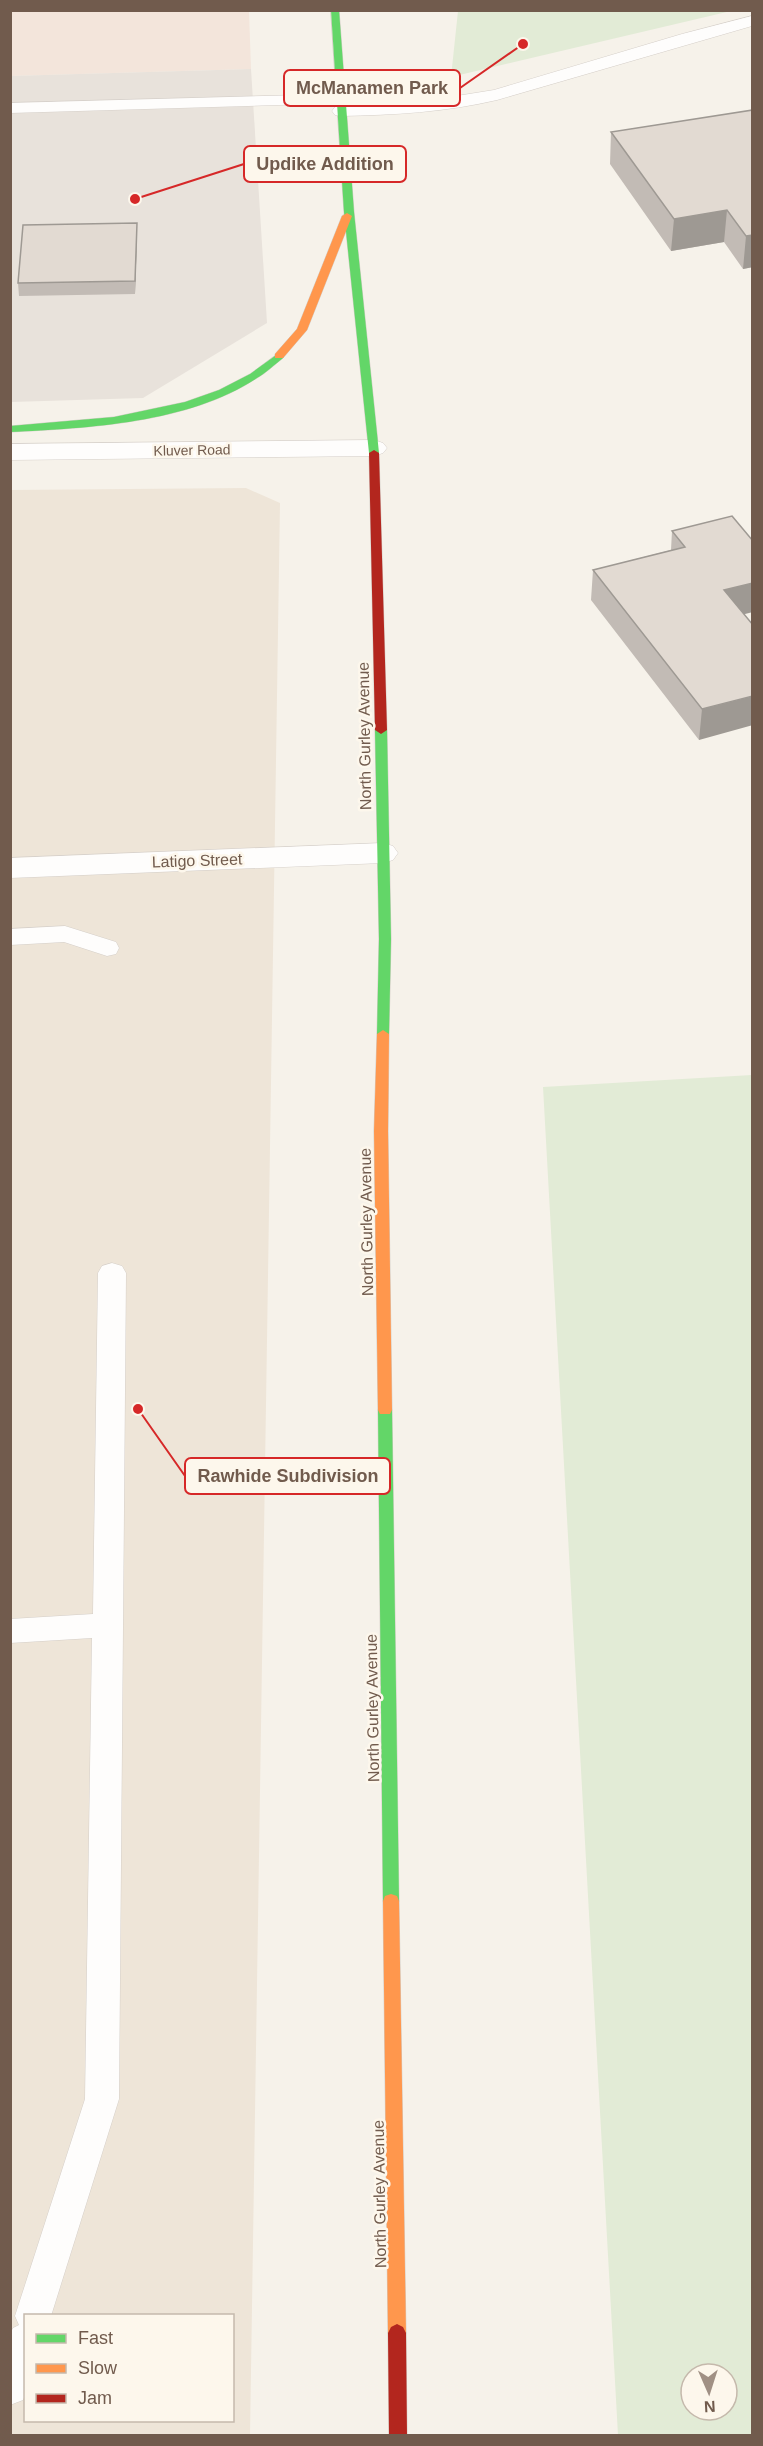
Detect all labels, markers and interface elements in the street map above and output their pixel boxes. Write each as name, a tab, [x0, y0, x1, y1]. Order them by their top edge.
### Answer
callout: McManamen Park	[284, 70, 460, 106]
text: McManamen Park	[296, 78, 449, 98]
callout: Updike Addition	[244, 146, 406, 182]
text: Updike Addition	[256, 154, 394, 174]
street label: Kluver Road	[153, 441, 231, 459]
street label: North Gurley Avenue	[355, 662, 374, 810]
street label: Latigo Street	[151, 850, 243, 871]
street label: North Gurley Avenue	[357, 1148, 376, 1296]
callout: Rawhide Subdivision	[185, 1458, 390, 1494]
text: Rawhide Subdivision	[197, 1466, 379, 1486]
street label: North Gurley Avenue	[363, 1634, 382, 1782]
street label: North Gurley Avenue	[370, 2120, 389, 2268]
legend	[24, 2314, 234, 2422]
text: Fast	[78, 2328, 113, 2348]
text: Slow	[78, 2358, 118, 2378]
north arrow	[679, 2362, 739, 2422]
text: Jam	[78, 2388, 112, 2408]
text: N	[704, 2398, 716, 2415]

